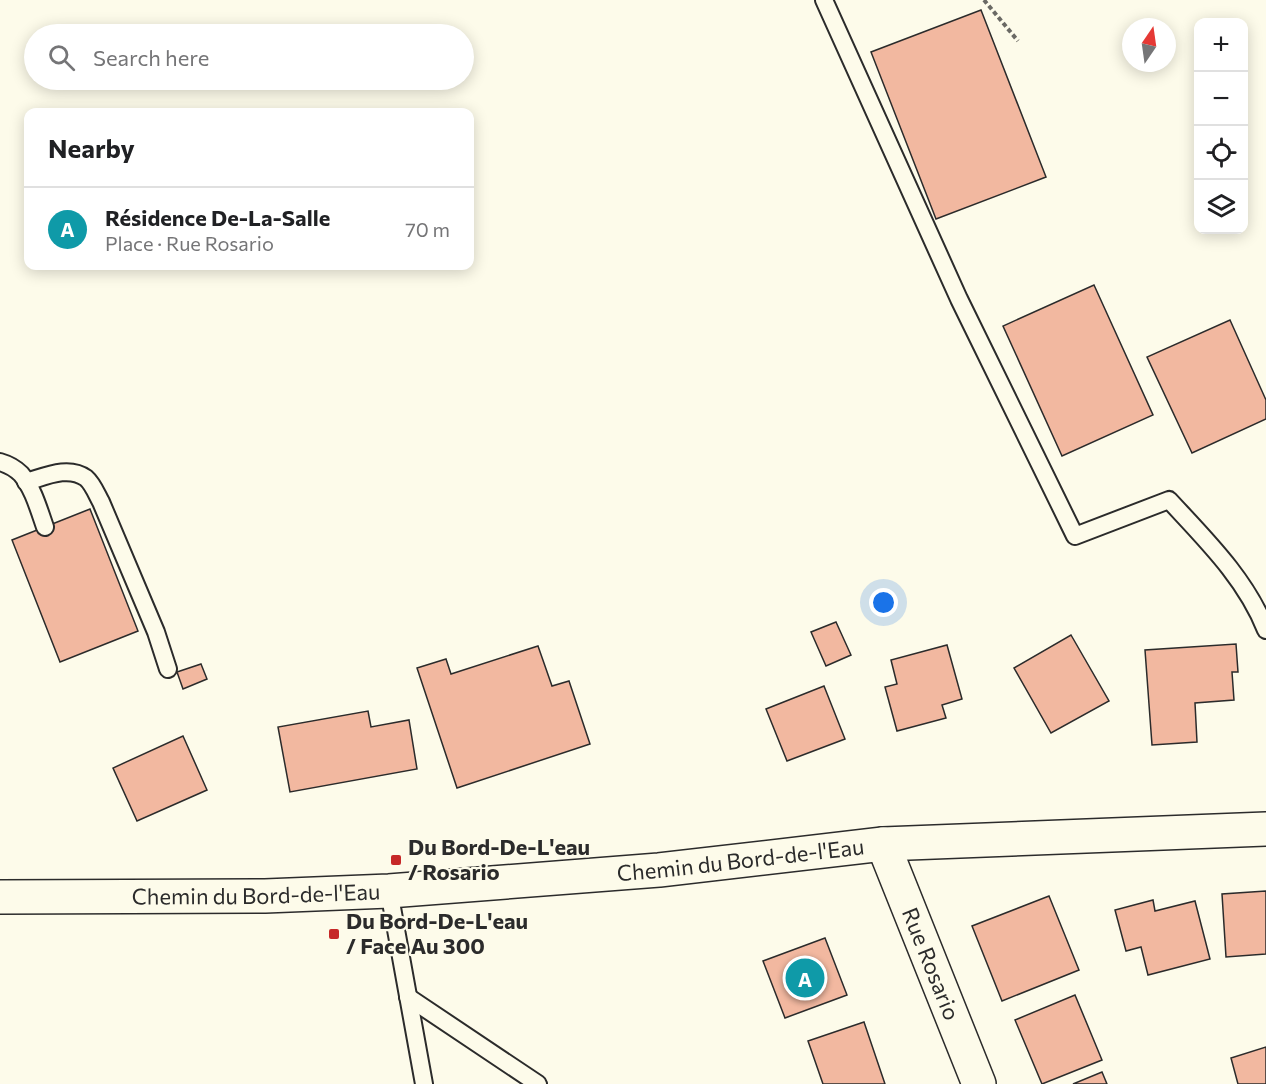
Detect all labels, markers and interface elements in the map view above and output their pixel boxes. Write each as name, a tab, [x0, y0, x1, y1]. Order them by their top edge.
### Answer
north arrow	[1122, 18, 1176, 72]
map controls	[1194, 18, 1248, 234]
button: +	[1194, 18, 1248, 72]
search box	[24, 24, 474, 90]
icon: search	[45, 41, 78, 74]
text: Search here	[93, 44, 209, 71]
button: −	[1194, 72, 1248, 126]
button: locate	[1194, 126, 1248, 180]
text: Nearby	[48, 132, 135, 163]
button: layers	[1194, 180, 1248, 234]
text: Résidence De-La-Salle	[105, 204, 330, 231]
text: A	[60, 217, 75, 241]
text: 70 m	[405, 217, 450, 241]
text: Place · Rue Rosario	[105, 231, 274, 255]
your location	[869, 588, 898, 617]
street label: Chemin du Bord-de-l'Eau	[616, 832, 865, 886]
place label: Du Bord-De-L'eau / Rosario	[408, 833, 590, 885]
marker: Du Bord-De-L'eau / Rosario	[389, 853, 403, 867]
street label: Chemin du Bord-de-l'Eau	[132, 877, 381, 910]
street label: Rue Rosario	[897, 903, 966, 1024]
place label: Du Bord-De-L'eau / Face Au 300	[346, 907, 528, 959]
marker: Du Bord-De-L'eau / Face Au 300	[327, 927, 341, 941]
pin: A	[786, 956, 824, 1000]

